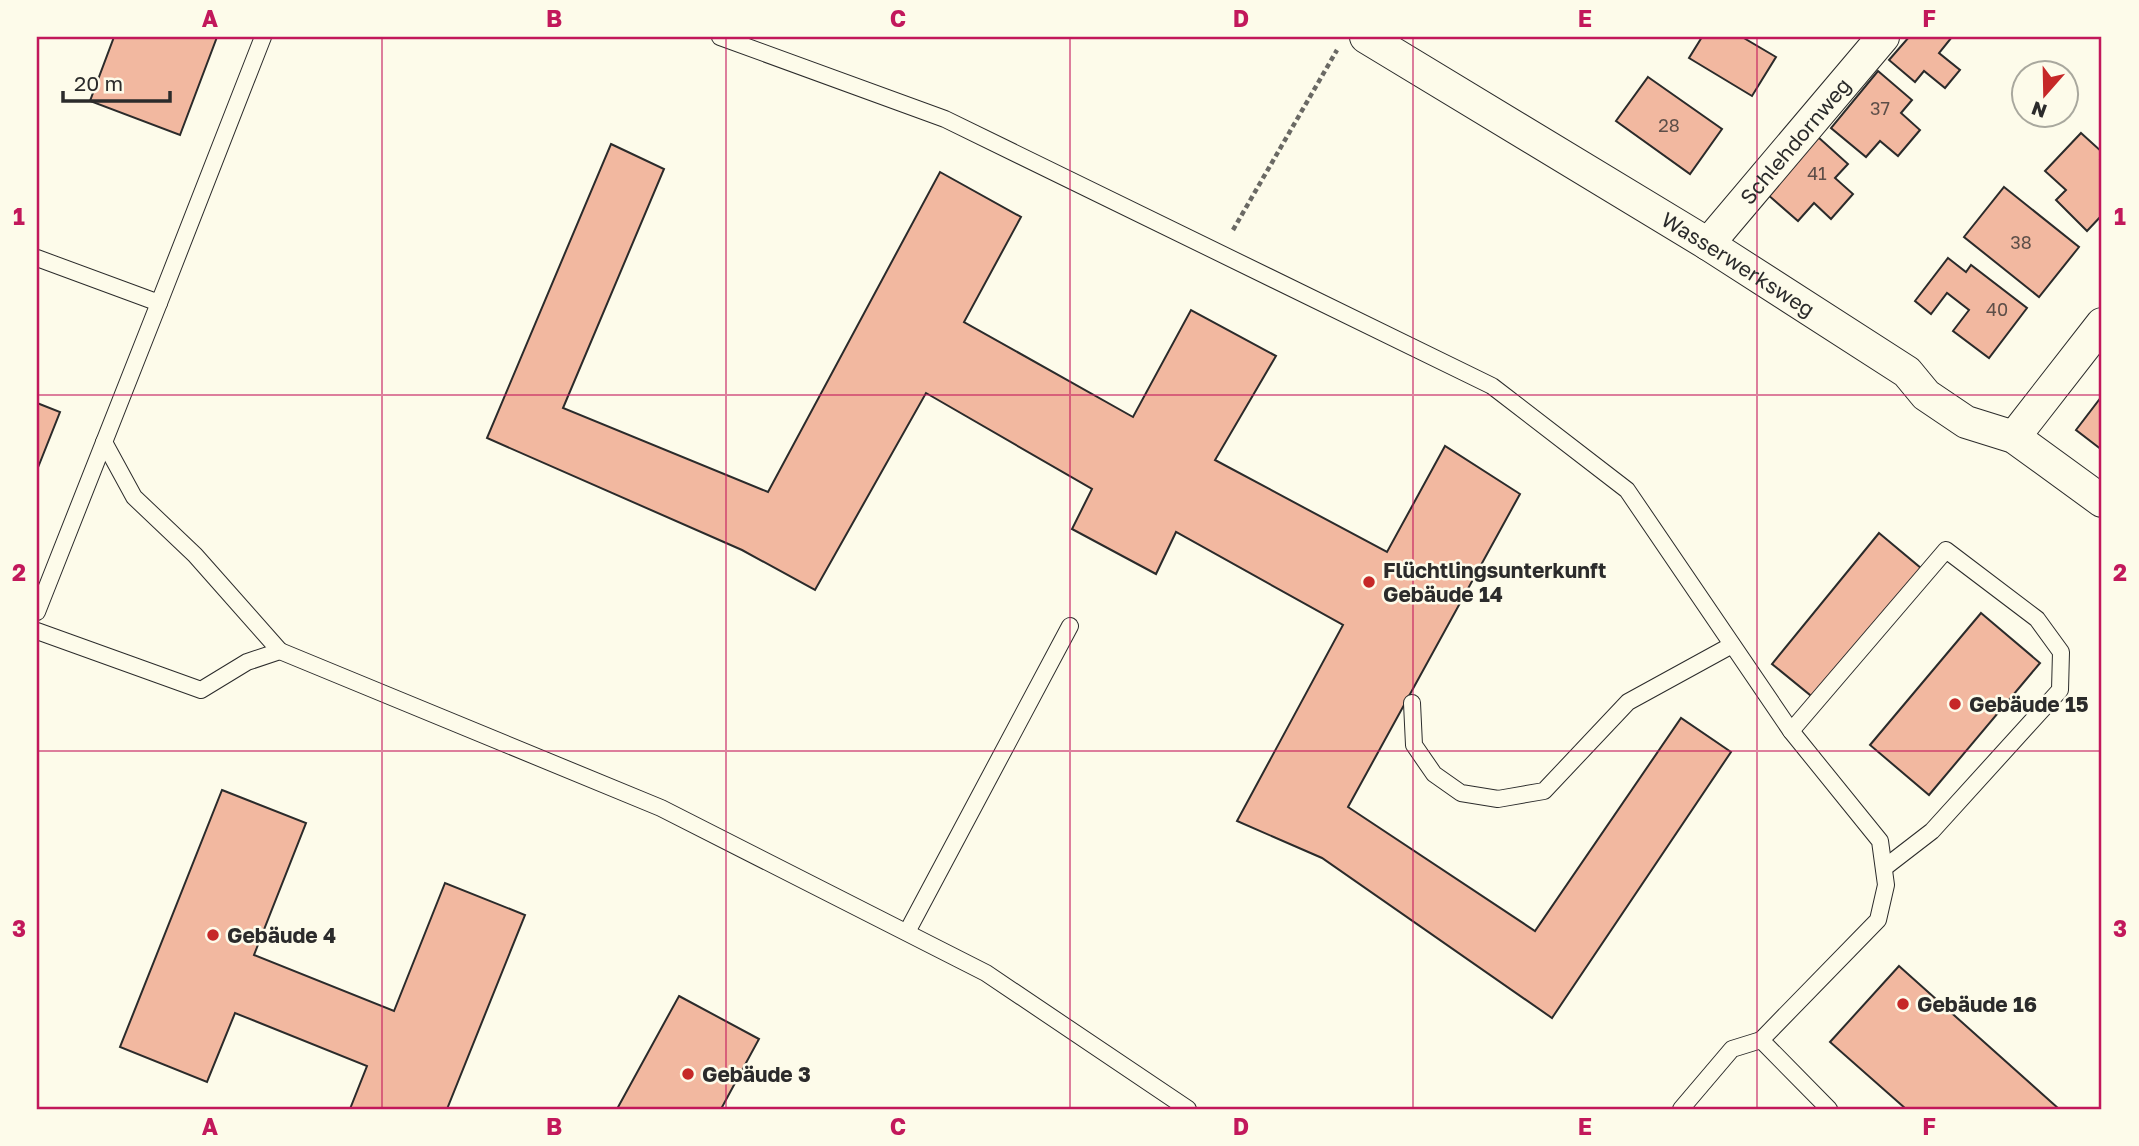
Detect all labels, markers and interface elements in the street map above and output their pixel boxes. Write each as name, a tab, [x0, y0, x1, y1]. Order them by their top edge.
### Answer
text: A	[202, 4, 219, 32]
text: B	[546, 4, 562, 32]
text: C	[890, 4, 906, 32]
text: D	[1233, 4, 1249, 32]
text: E	[1578, 4, 1592, 32]
text: F	[1922, 4, 1936, 32]
scale bar	[63, 60, 170, 104]
north arrow	[2010, 60, 2080, 130]
text: 20 m	[74, 70, 123, 96]
street label: Schlehdornweg	[1734, 72, 1856, 210]
house number: 37	[1870, 97, 1890, 119]
text: N	[2028, 97, 2050, 124]
house number: 28	[1658, 114, 1680, 136]
house number: 41	[1807, 162, 1827, 184]
text: 1	[13, 202, 25, 230]
text: 1	[2114, 202, 2126, 230]
street label: Wasserwerksweg	[1657, 206, 1820, 322]
house number: 38	[2010, 231, 2032, 253]
house number: 40	[1986, 298, 2008, 320]
place label: Flüchtlingsunterkunft Gebäude 14	[1383, 557, 1606, 607]
text: 2	[12, 558, 26, 586]
text: 2	[2113, 558, 2127, 586]
marker: Flüchtlingsunterkunft Gebäude 14	[1361, 574, 1377, 590]
place label: Gebäude 15	[1969, 691, 2089, 717]
marker: Gebäude 15	[1947, 696, 1963, 712]
text: 3	[12, 914, 26, 942]
text: 3	[2113, 914, 2127, 942]
place label: Gebäude 4	[227, 922, 336, 948]
marker: Gebäude 4	[205, 927, 221, 943]
place label: Gebäude 16	[1917, 991, 2037, 1017]
marker: Gebäude 16	[1895, 996, 1911, 1012]
place label: Gebäude 3	[702, 1061, 811, 1087]
marker: Gebäude 3	[680, 1066, 696, 1082]
text: A	[202, 1112, 219, 1140]
text: B	[546, 1112, 562, 1140]
text: C	[890, 1112, 906, 1140]
text: D	[1233, 1112, 1249, 1140]
text: E	[1578, 1112, 1592, 1140]
text: F	[1922, 1112, 1936, 1140]

